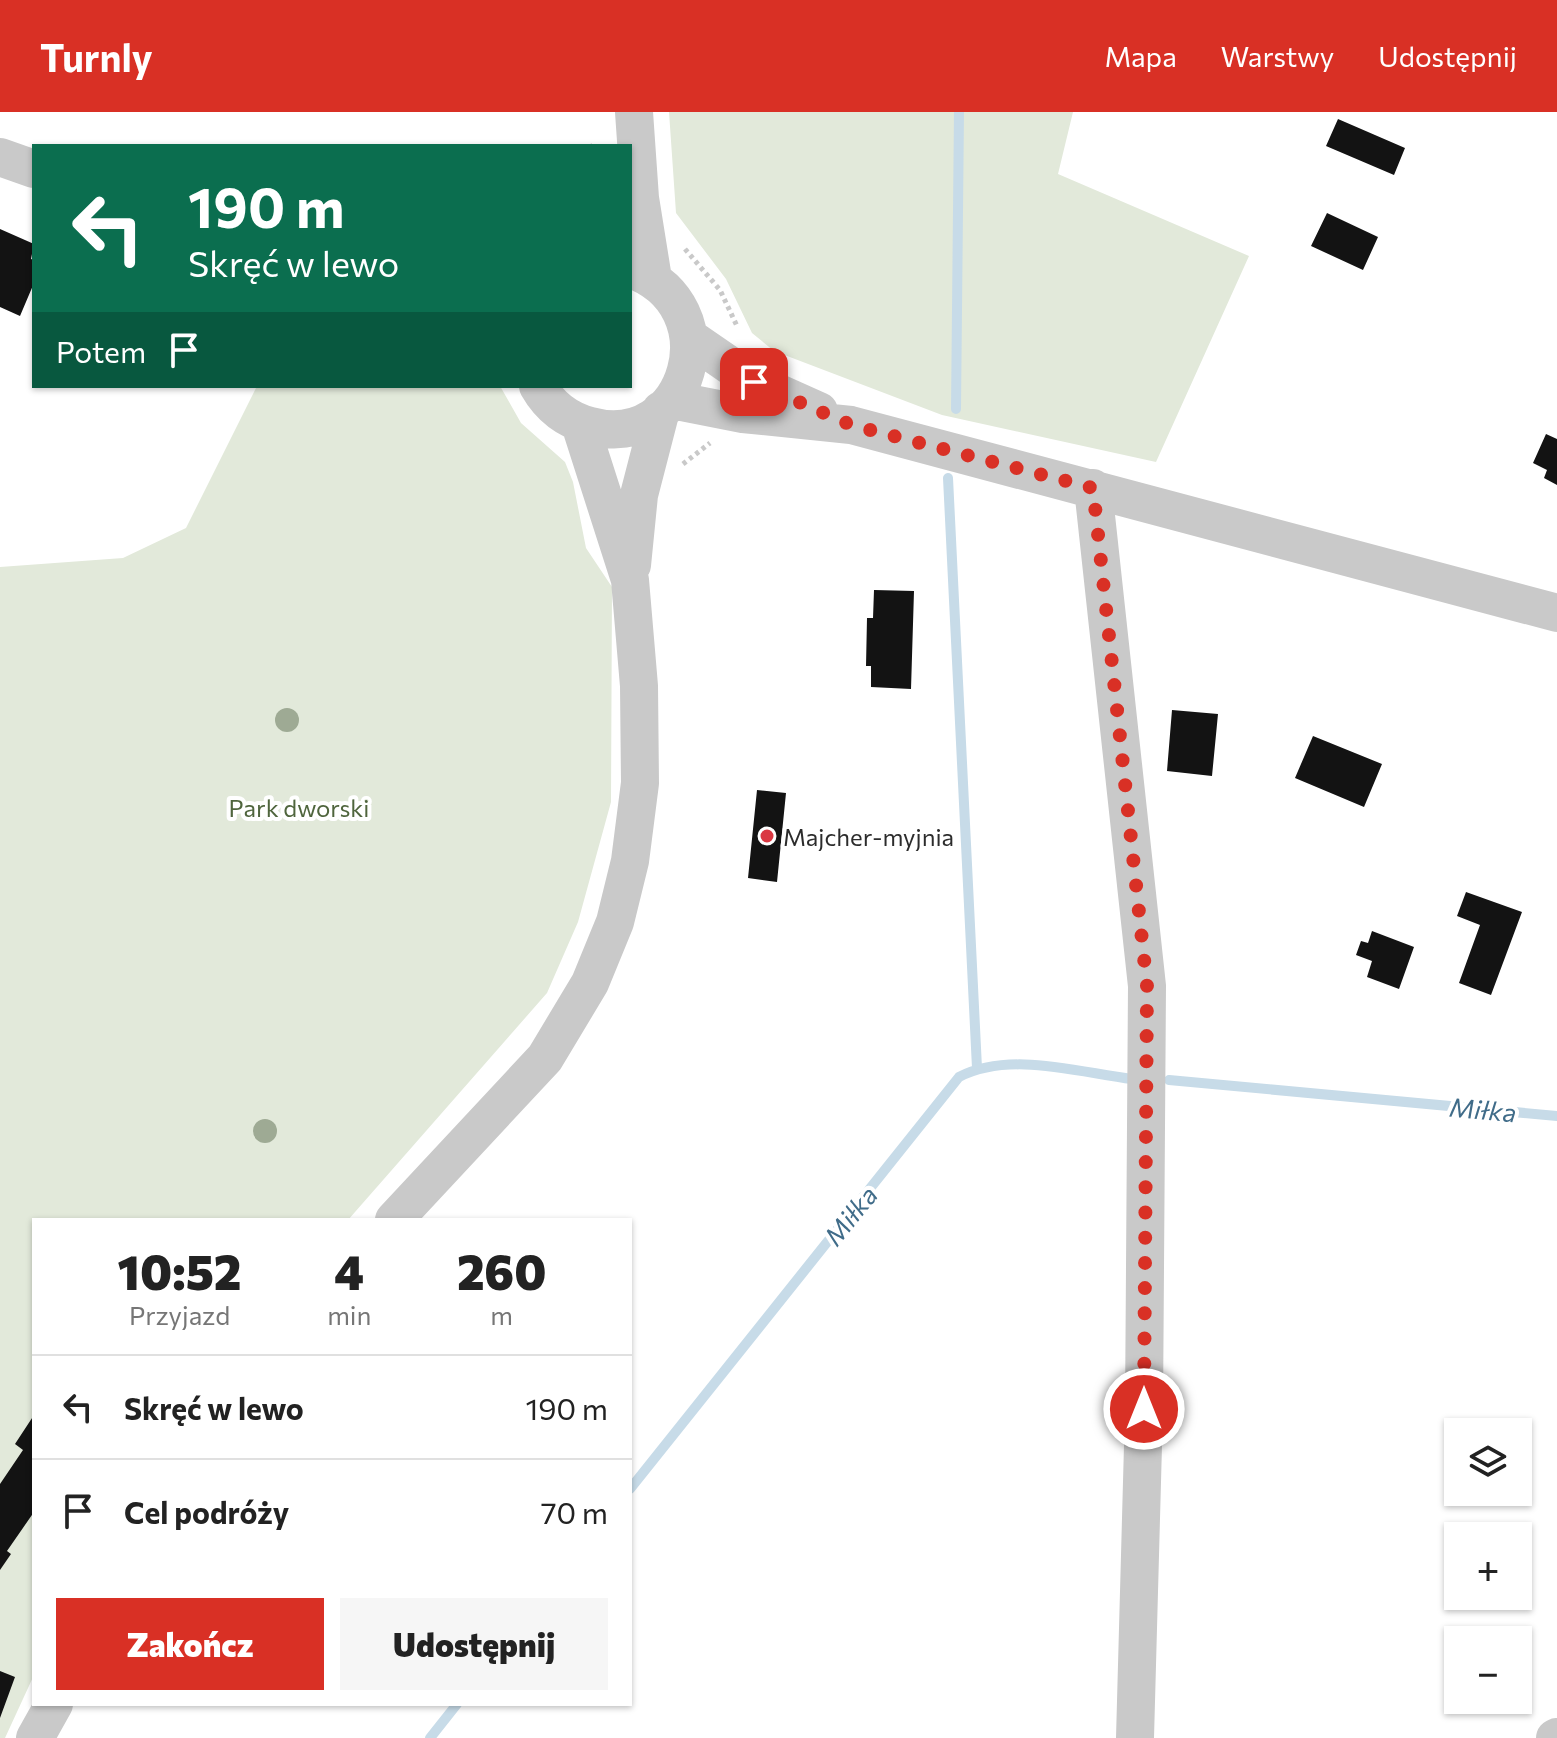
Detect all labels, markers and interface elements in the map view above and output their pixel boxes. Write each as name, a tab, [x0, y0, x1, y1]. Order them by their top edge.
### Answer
text: Turnly	[40, 33, 153, 80]
text: Mapa	[1104, 39, 1177, 73]
text: Warstwy	[1221, 39, 1334, 73]
text: Udostępnij	[1378, 39, 1517, 73]
text: 190 m	[188, 171, 345, 240]
icon: left	[56, 176, 160, 280]
text: Skręć w lewo	[188, 240, 399, 284]
icon: arrive	[162, 328, 206, 372]
text: Potem	[56, 332, 146, 369]
pin	[720, 348, 788, 416]
icon: arrive	[732, 360, 776, 404]
park label: Park dworski	[228, 793, 370, 822]
place label: Majcher-myjnia	[783, 822, 954, 851]
marker: Majcher-myjnia	[758, 827, 776, 845]
water label: Miłka	[1448, 1091, 1518, 1127]
water label: Miłka	[817, 1179, 883, 1251]
text: 10:52	[118, 1241, 242, 1300]
text: 4	[334, 1241, 364, 1300]
text: 260	[457, 1241, 546, 1300]
text: Przyjazd	[129, 1299, 230, 1330]
text: min	[327, 1299, 371, 1330]
text: m	[490, 1299, 513, 1330]
position arrow	[1102, 1367, 1186, 1451]
icon: left	[56, 1385, 100, 1429]
text: Skręć w lewo	[124, 1389, 304, 1426]
text: 190 m	[525, 1389, 608, 1426]
map controls	[1444, 1418, 1532, 1714]
button: layers	[1444, 1418, 1532, 1506]
icon: arrive	[56, 1489, 100, 1533]
text: Cel podróży	[124, 1493, 289, 1530]
text: 70 m	[541, 1493, 608, 1530]
button: +	[1444, 1522, 1532, 1610]
button: Zakończ	[56, 1598, 324, 1690]
button: Udostępnij	[340, 1598, 608, 1690]
button: −	[1444, 1626, 1532, 1714]

